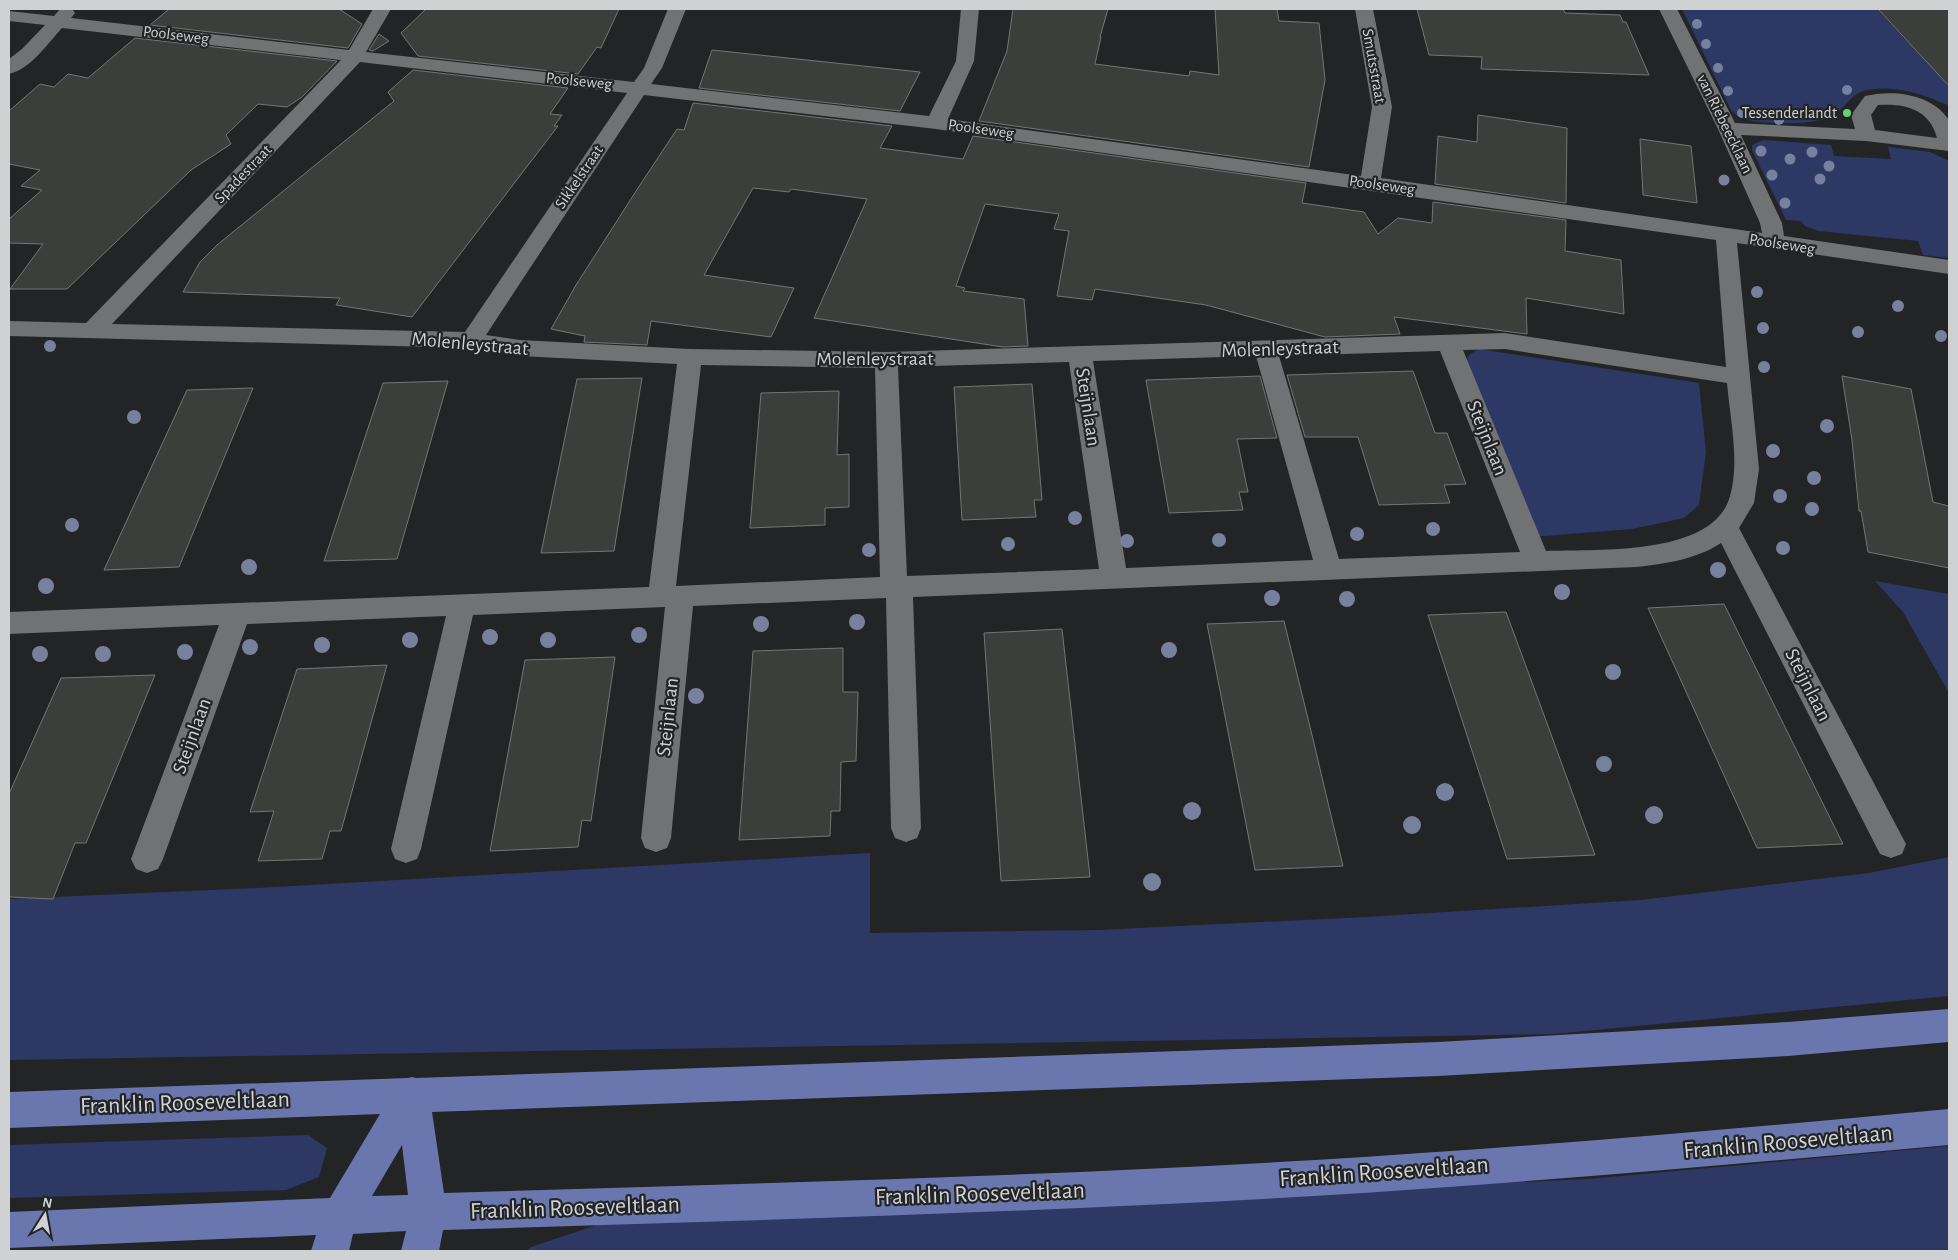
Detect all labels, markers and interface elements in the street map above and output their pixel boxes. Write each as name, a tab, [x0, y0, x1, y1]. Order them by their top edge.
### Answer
street label: Poolseweg	[142, 23, 210, 47]
street label: Smutsstraat	[1360, 28, 1388, 104]
street label: Poolseweg	[545, 70, 613, 92]
street label: van Riebeecklaan	[1694, 72, 1756, 176]
place label: Tessenderlandt	[1742, 105, 1837, 121]
marker: Tessenderlandt	[1841, 107, 1853, 119]
street label: Poolseweg	[947, 116, 1015, 142]
street label: Spadestraat	[211, 142, 275, 206]
street label: Sikkelstraat	[552, 142, 606, 212]
street label: Poolseweg	[1348, 172, 1416, 198]
street label: Poolseweg	[1748, 231, 1816, 257]
street label: Molenleystraat	[411, 329, 530, 359]
street label: Molenleystraat	[1221, 337, 1340, 361]
street label: Molenleystraat	[816, 349, 934, 369]
street label: Steijnlaan	[1072, 367, 1104, 447]
street label: Steijnlaan	[1463, 398, 1511, 478]
street label: Steijnlaan	[1781, 645, 1835, 725]
street label: Steijnlaan	[654, 677, 682, 757]
street label: Steijnlaan	[169, 696, 215, 776]
street label: Franklin Rooseveltlaan	[80, 1087, 290, 1119]
street label: Franklin Rooseveltlaan	[1682, 1121, 1894, 1163]
street label: Franklin Rooseveltlaan	[1278, 1153, 1490, 1191]
street label: Franklin Rooseveltlaan	[875, 1178, 1085, 1210]
north arrow	[20, 1190, 70, 1240]
street label: Franklin Rooseveltlaan	[470, 1192, 680, 1224]
text: N	[41, 1195, 53, 1211]

